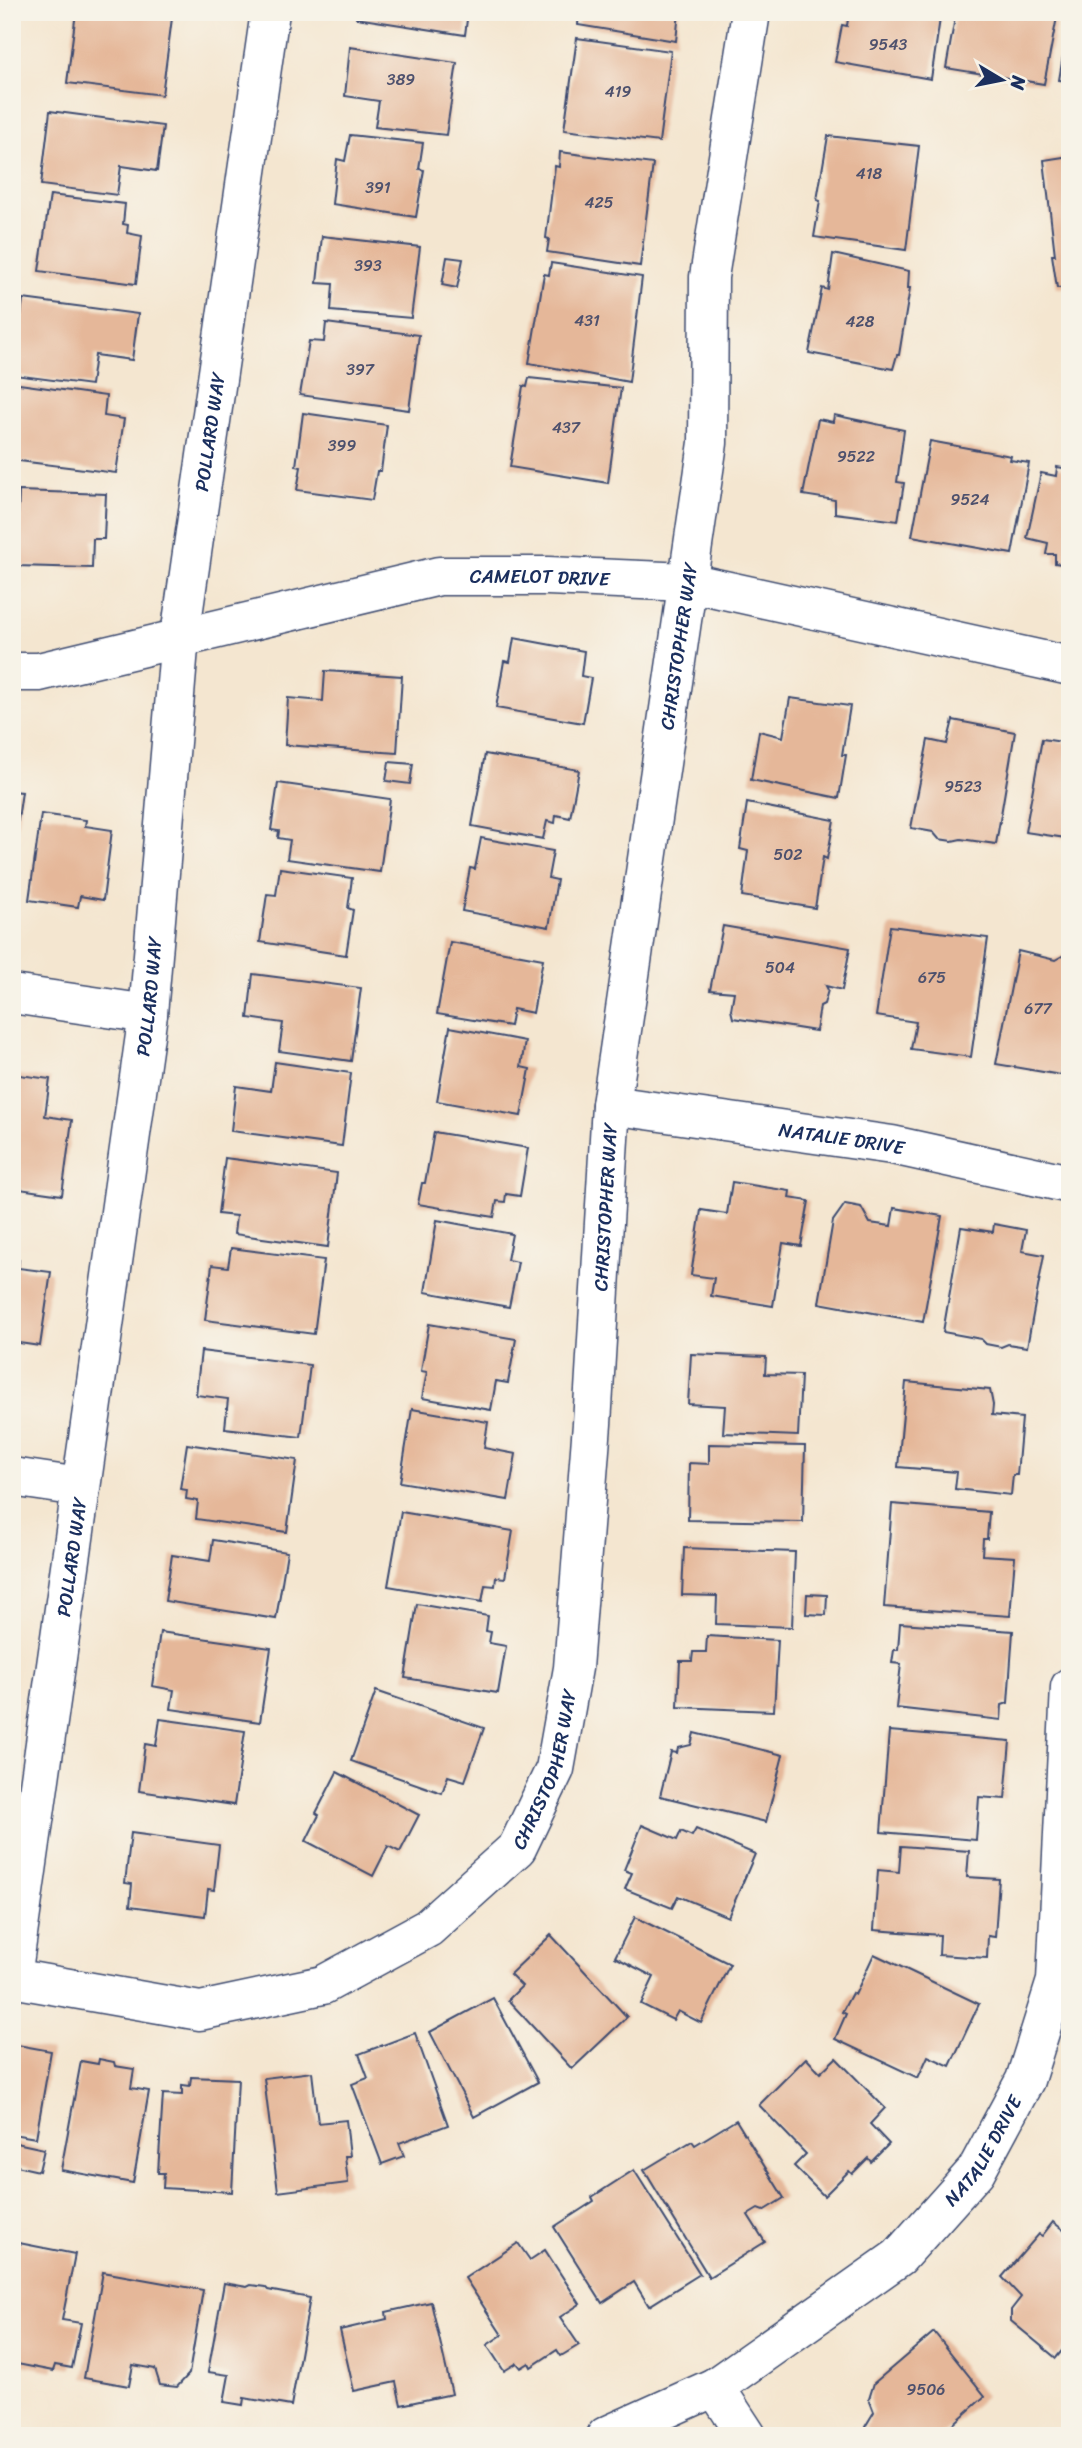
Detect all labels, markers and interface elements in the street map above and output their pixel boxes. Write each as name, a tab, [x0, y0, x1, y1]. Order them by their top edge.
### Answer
house number: 9543	[869, 30, 907, 59]
north arrow	[967, 46, 1036, 116]
house number: 389	[387, 65, 415, 94]
text: N	[1001, 73, 1036, 93]
house number: 419	[605, 77, 632, 106]
house number: 418	[856, 159, 883, 188]
house number: 391	[365, 173, 391, 202]
house number: 425	[584, 188, 614, 217]
house number: 393	[354, 251, 382, 280]
house number: 431	[574, 306, 600, 335]
house number: 428	[846, 307, 875, 336]
house number: 397	[346, 355, 375, 384]
street label: POLLARD WAY	[185, 369, 235, 494]
house number: 437	[552, 413, 581, 442]
house number: 399	[328, 431, 356, 460]
house number: 9522	[837, 442, 875, 471]
house number: 9524	[951, 485, 989, 514]
street label: CHRISTOPHER WAY	[650, 559, 707, 732]
street label: CAMELOT DRIVE	[470, 560, 612, 596]
house number: 9523	[944, 772, 982, 801]
house number: 502	[773, 840, 803, 869]
street label: POLLARD WAY	[126, 934, 172, 1058]
house number: 504	[765, 953, 795, 982]
house number: 675	[918, 963, 946, 992]
house number: 677	[1024, 994, 1053, 1023]
street label: NATALIE DRIVE	[777, 1113, 909, 1165]
street label: CHRISTOPHER WAY	[584, 1121, 627, 1292]
street label: POLLARD WAY	[47, 1494, 97, 1619]
street label: CHRISTOPHER WAY	[503, 1685, 586, 1855]
street label: NATALIE DRIVE	[936, 2088, 1032, 2214]
house number: 9506	[907, 2375, 945, 2404]

